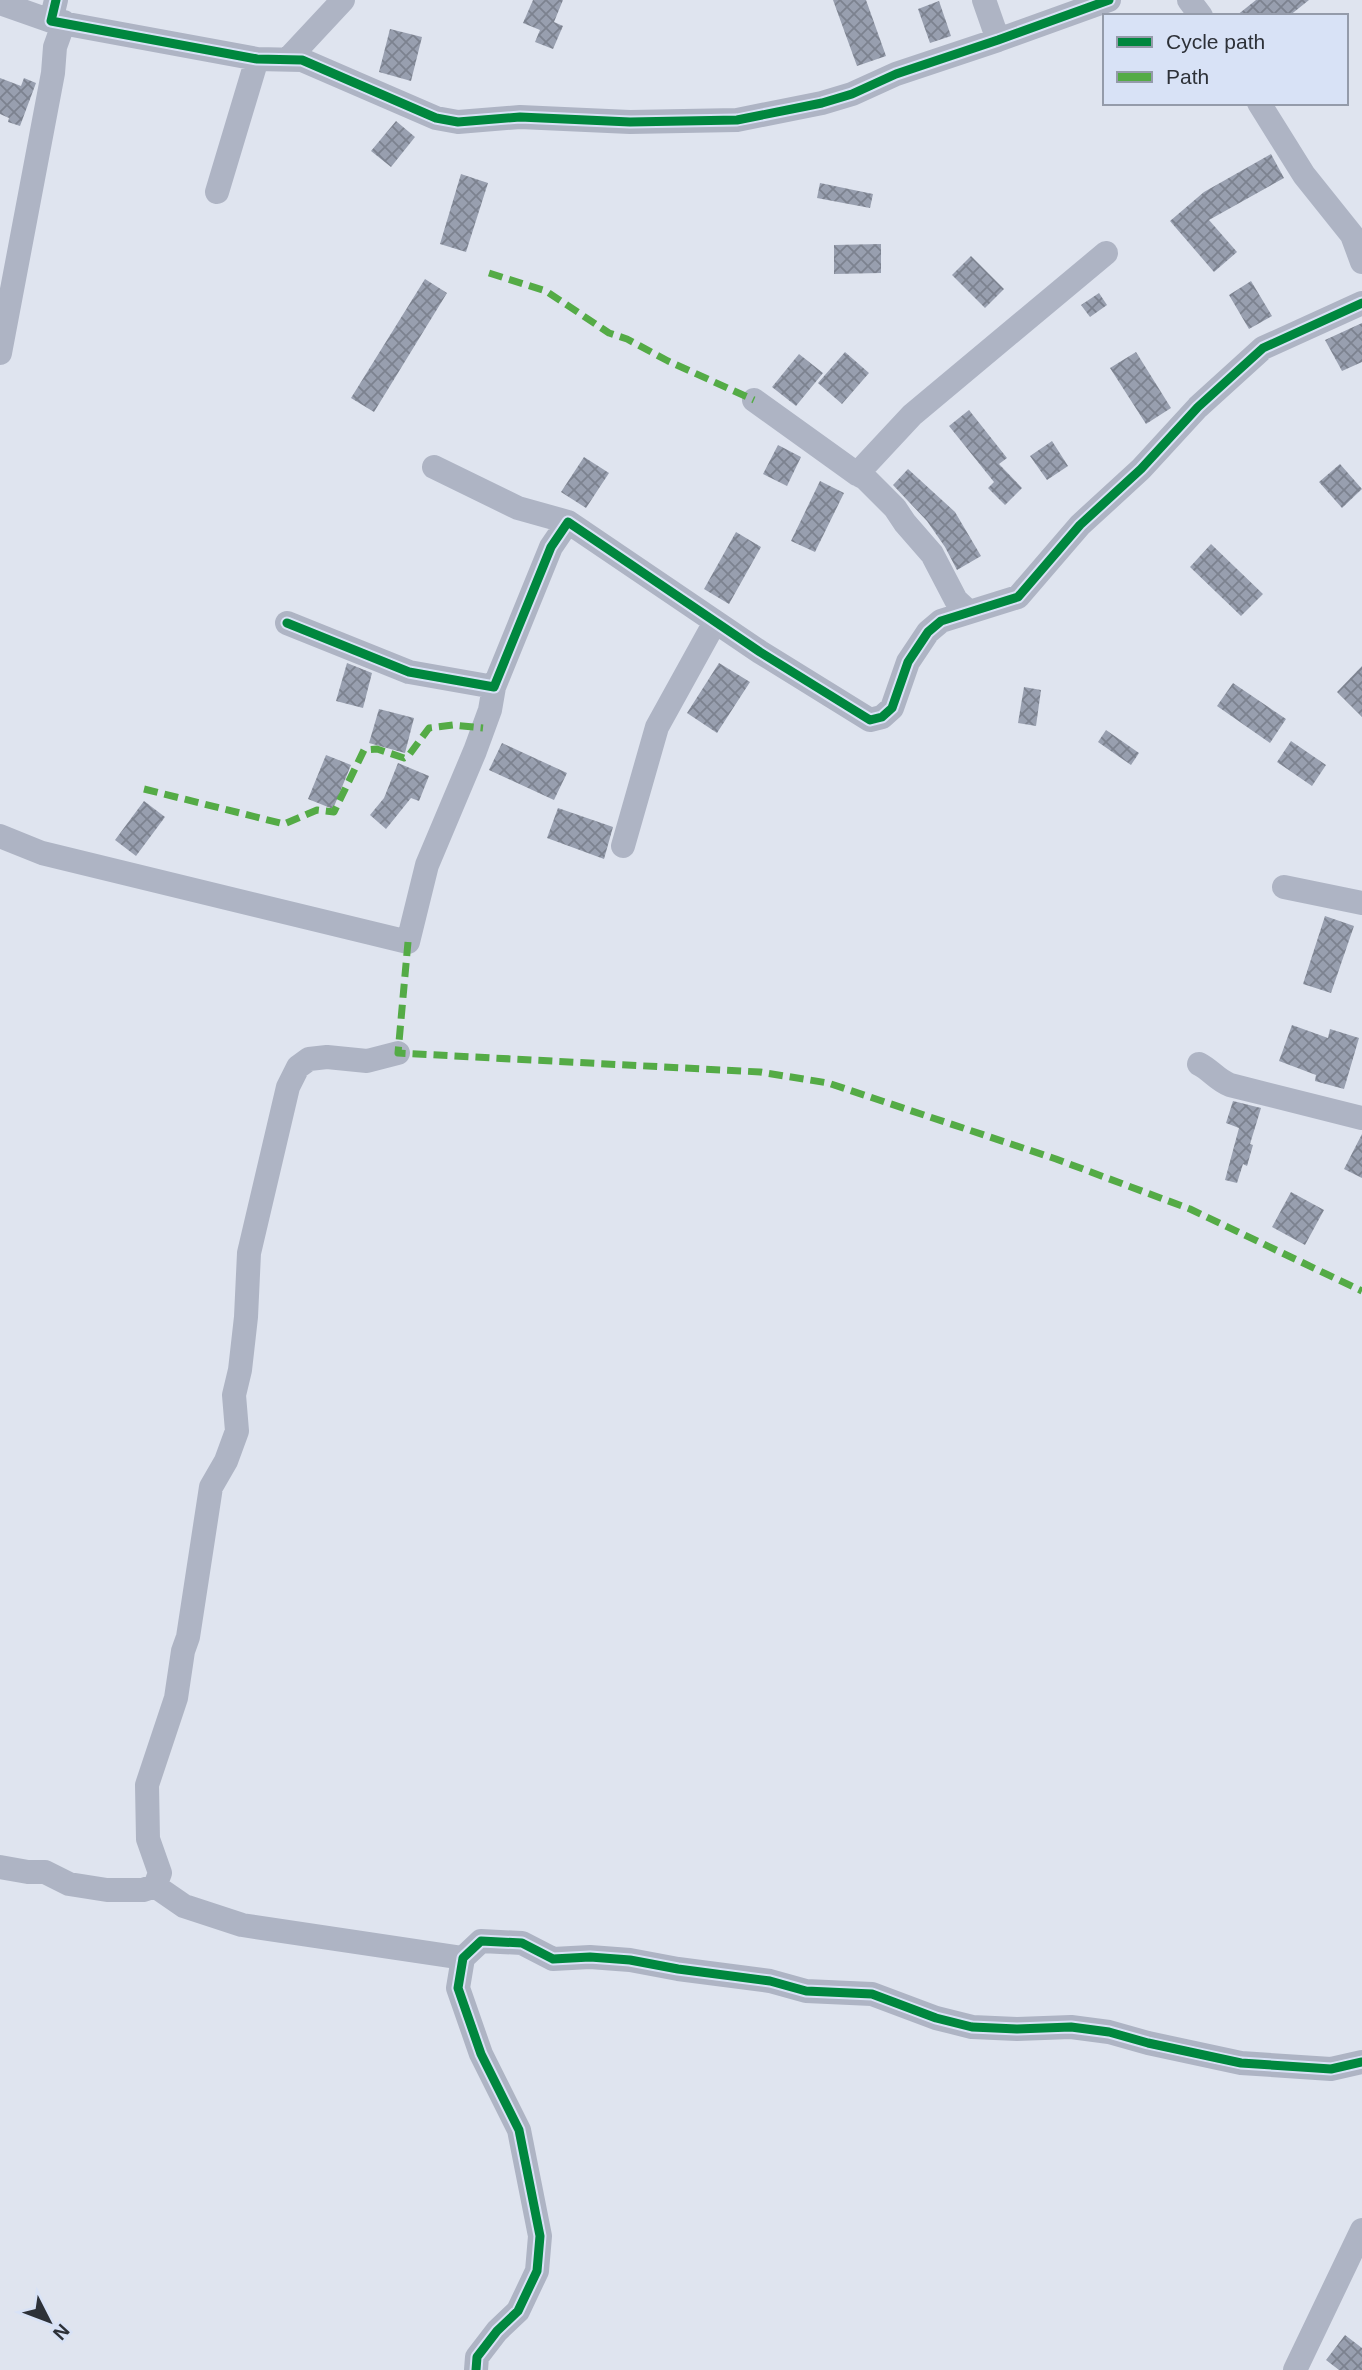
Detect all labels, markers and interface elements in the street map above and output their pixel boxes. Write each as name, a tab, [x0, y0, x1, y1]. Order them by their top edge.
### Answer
legend	[1103, 14, 1348, 105]
text: Cycle path	[1166, 30, 1265, 53]
text: Path	[1166, 65, 1209, 88]
north arrow	[14, 2286, 84, 2356]
text: N	[49, 2320, 74, 2344]

